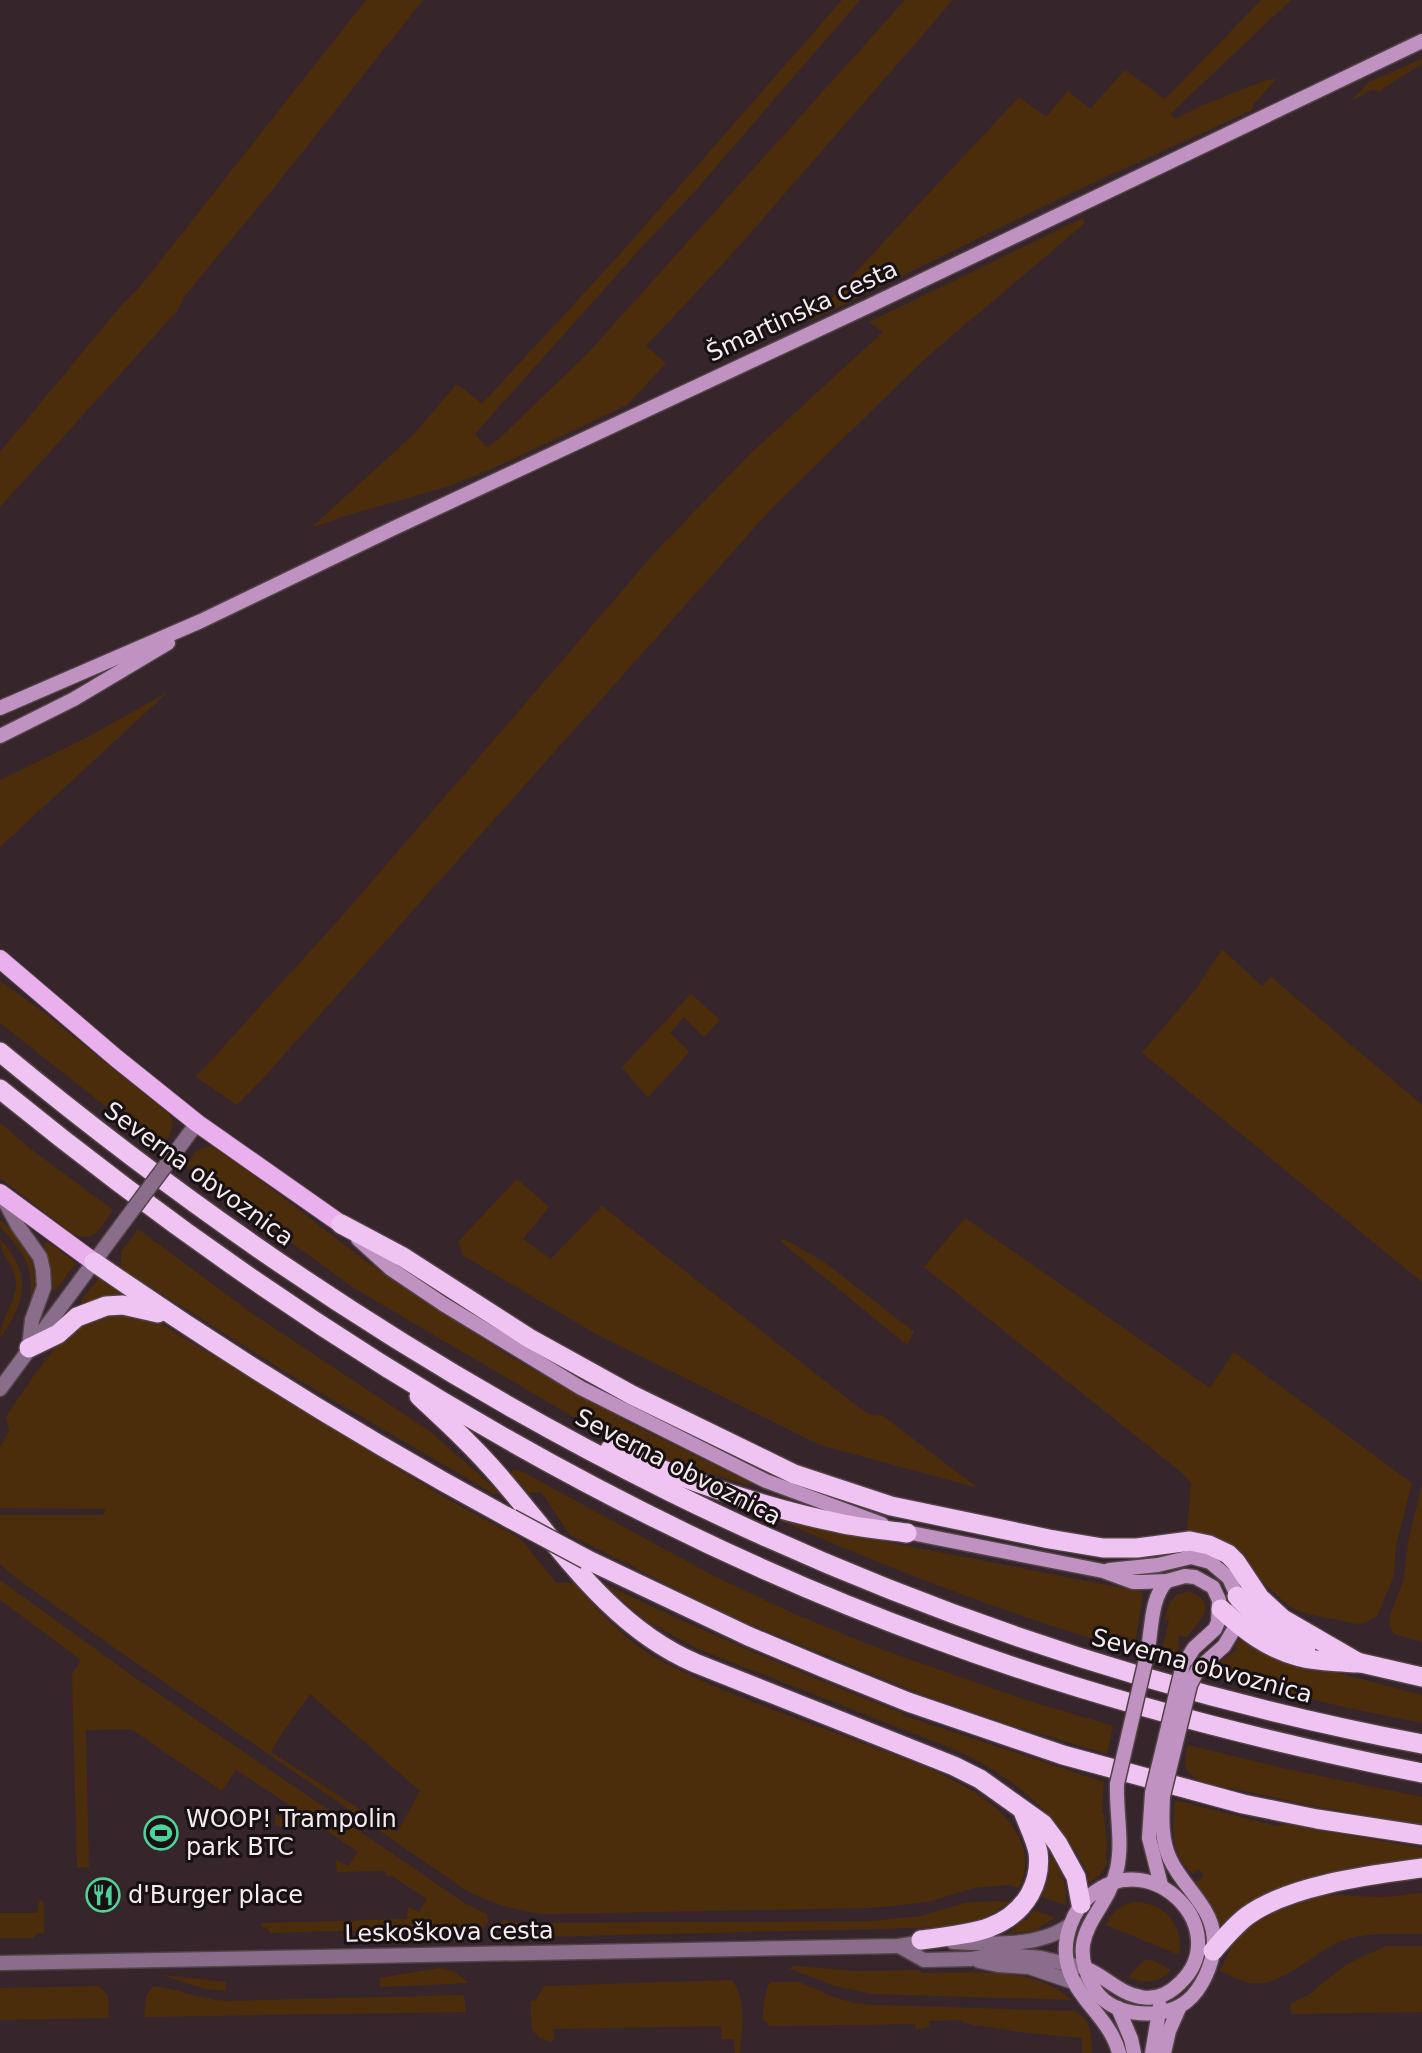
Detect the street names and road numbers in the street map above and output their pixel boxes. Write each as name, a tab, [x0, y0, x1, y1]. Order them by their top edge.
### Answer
street label: Šmartinska cesta	[701, 253, 902, 368]
street label: Severna obvoznica	[99, 1096, 299, 1252]
street label: Severna obvoznica	[570, 1403, 786, 1531]
street label: Severna obvoznica	[1089, 1623, 1315, 1709]
street label: Leskoškova cesta	[344, 1916, 554, 1948]

